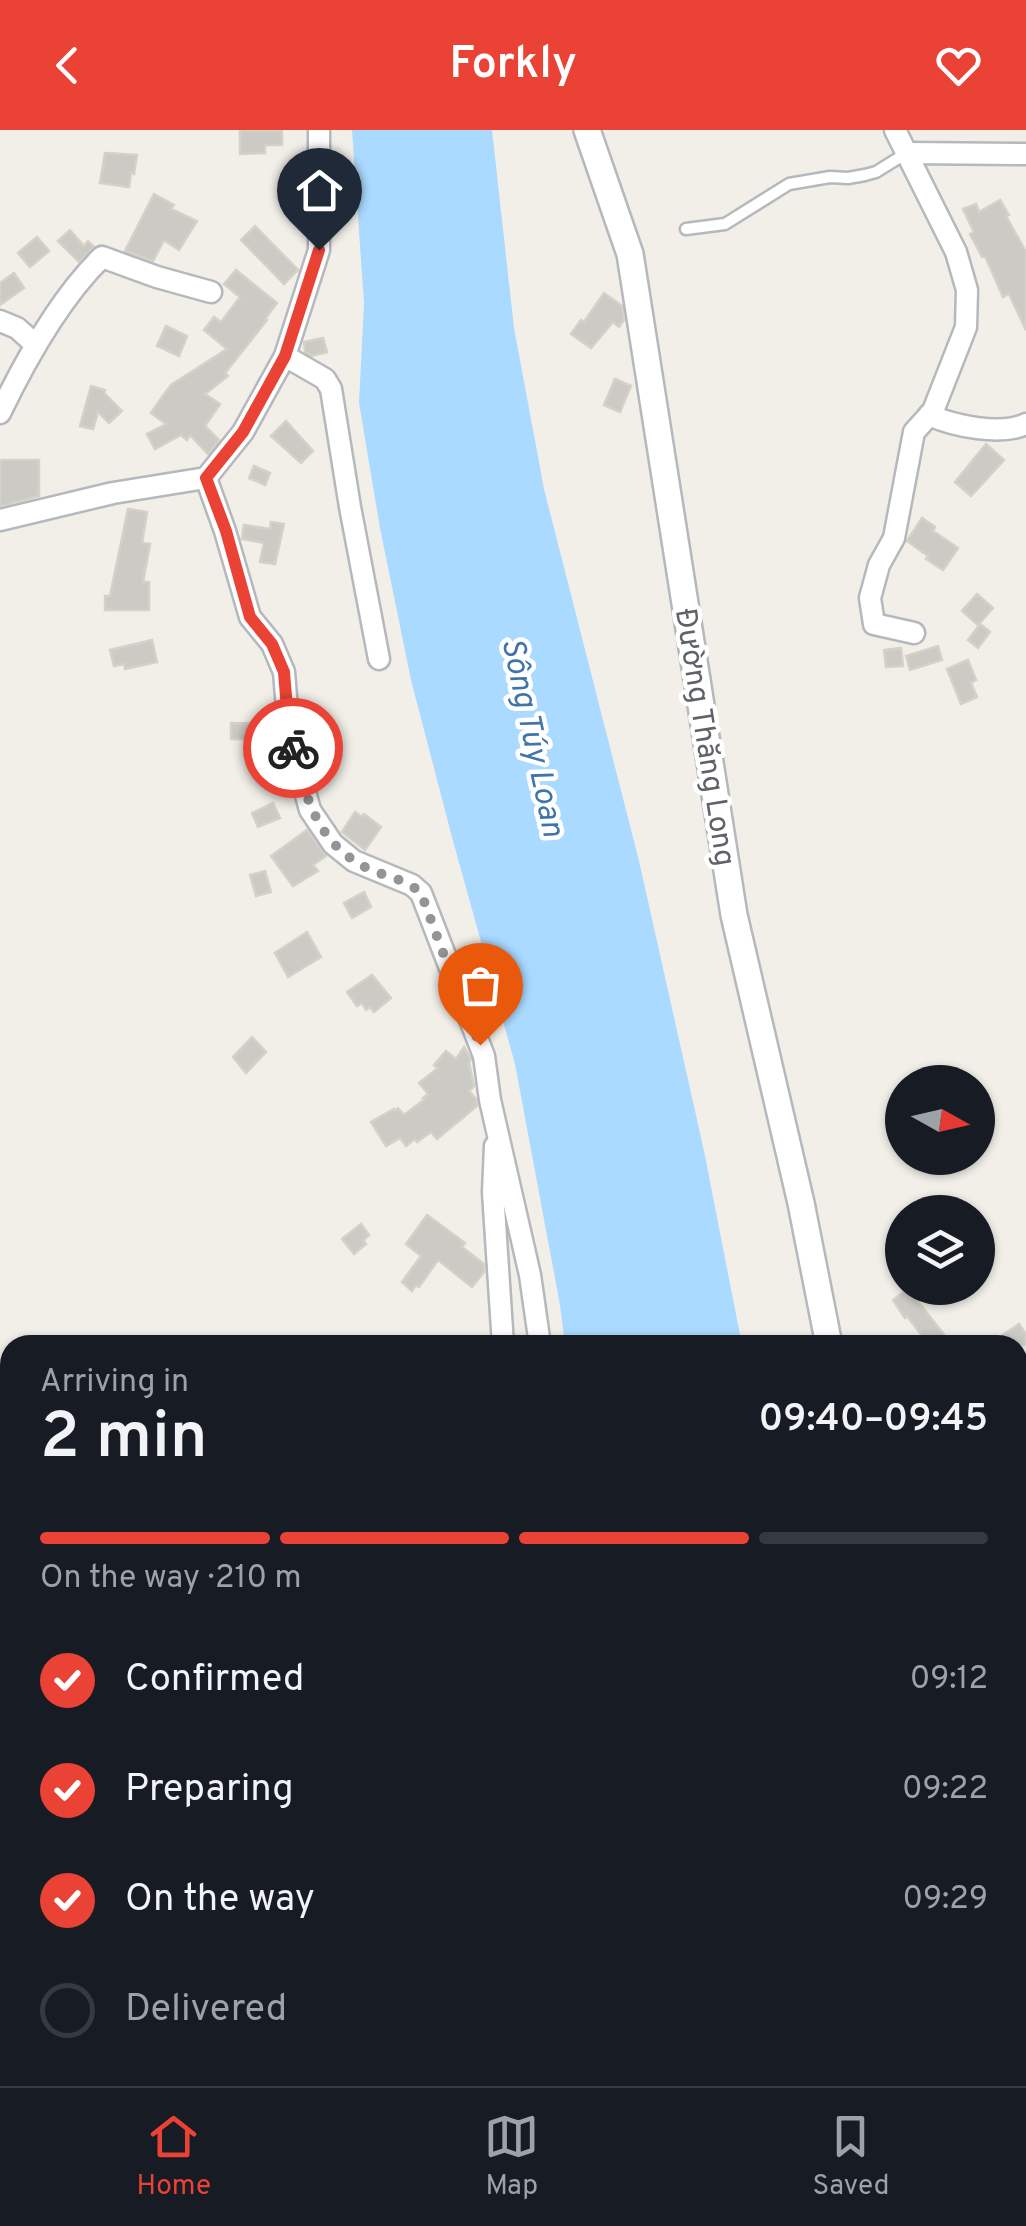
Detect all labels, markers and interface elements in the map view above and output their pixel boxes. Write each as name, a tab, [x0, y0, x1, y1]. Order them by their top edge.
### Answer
text: Forkly	[449, 37, 577, 94]
icon: back	[40, 38, 95, 93]
icon: heart	[931, 38, 986, 93]
pin	[277, 148, 362, 251]
icon: home	[292, 163, 347, 218]
street label: Đường Thăng Long	[665, 606, 742, 869]
water label: Sông Túy Loan	[490, 634, 572, 841]
courier	[243, 698, 343, 798]
icon: bike	[266, 721, 321, 776]
pin	[438, 943, 523, 1046]
icon: bag	[453, 958, 508, 1013]
north arrow	[885, 1065, 995, 1175]
map controls	[885, 1065, 995, 1305]
button: layers	[885, 1195, 995, 1305]
text: Arriving in	[40, 1363, 189, 1403]
text: 09:40–09:45	[759, 1396, 988, 1445]
text: 2 min	[40, 1399, 208, 1481]
text: On the way · 210 m	[40, 1559, 302, 1599]
icon: check	[40, 1653, 95, 1708]
text: Confirmed	[125, 1656, 304, 1705]
text: 09:12	[910, 1660, 988, 1700]
icon: check	[40, 1763, 95, 1818]
text: Preparing	[125, 1766, 294, 1815]
text: 09:22	[902, 1770, 988, 1810]
icon: check	[40, 1873, 95, 1928]
text: On the way	[125, 1876, 315, 1925]
text: 09:29	[902, 1880, 988, 1920]
text: Delivered	[125, 1986, 287, 2035]
tab: Home	[137, 2109, 211, 2205]
tab: Map	[484, 2109, 539, 2205]
tab: Saved	[812, 2109, 889, 2205]

